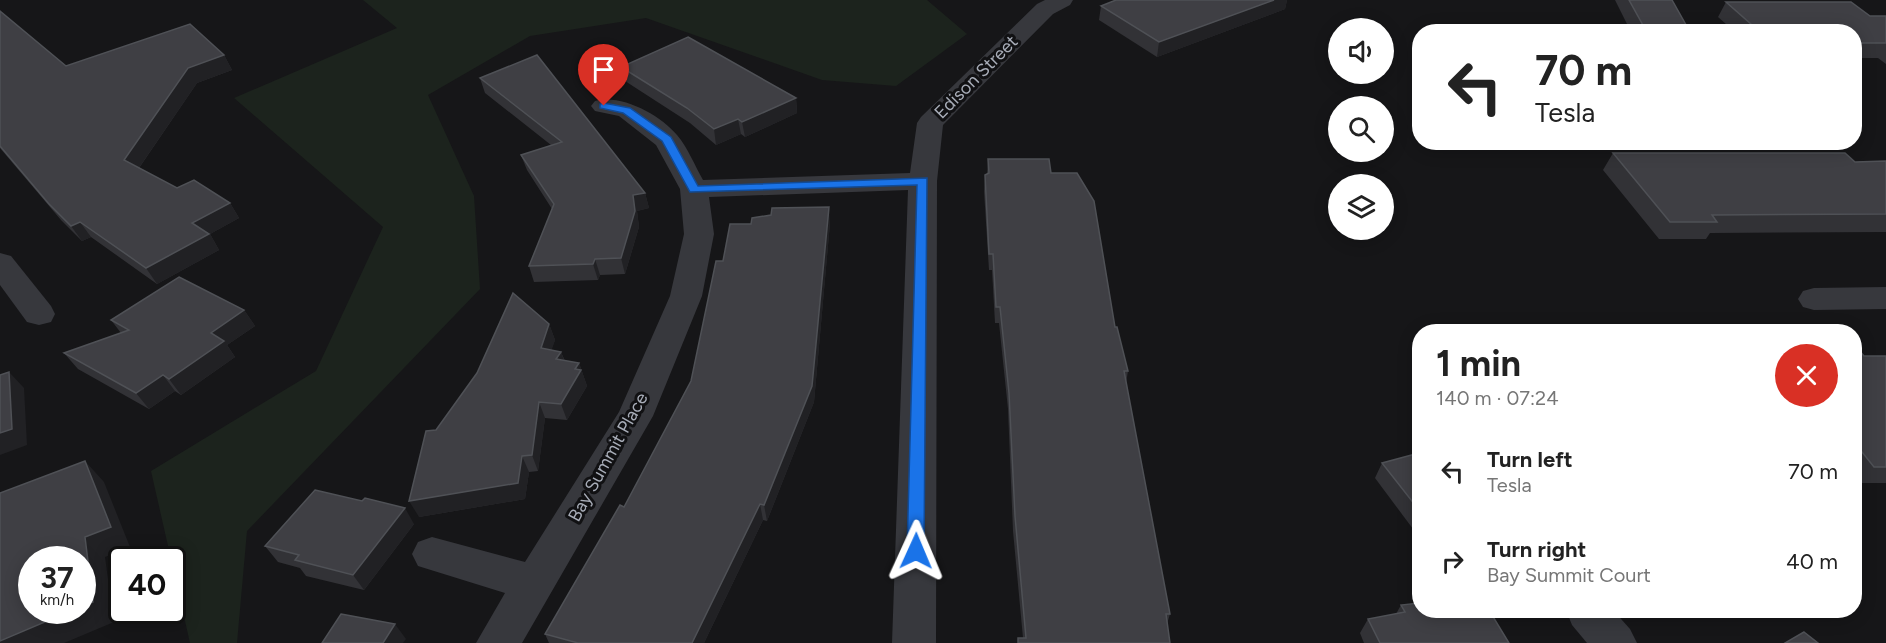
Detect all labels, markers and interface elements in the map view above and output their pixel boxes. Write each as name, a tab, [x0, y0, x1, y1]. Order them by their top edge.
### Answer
map controls	[1328, 18, 1394, 240]
button: sound	[1328, 18, 1394, 84]
street label: Edison Street	[930, 31, 1022, 123]
pin	[578, 44, 629, 106]
text: 70 m	[1535, 45, 1632, 96]
icon: left	[1436, 48, 1514, 126]
icon: arrive	[587, 53, 620, 86]
button: search	[1328, 96, 1394, 162]
text: Tesla	[1535, 96, 1595, 129]
button: layers	[1328, 174, 1394, 240]
text: 1 min	[1436, 342, 1521, 385]
button: close	[1775, 344, 1838, 407]
text: 140 m · 07:24	[1436, 386, 1559, 410]
street label: Bay Summit Place	[563, 388, 653, 525]
text: Turn left	[1487, 446, 1573, 473]
icon: left	[1436, 455, 1469, 488]
text: 70 m	[1788, 458, 1838, 485]
text: Tesla	[1487, 473, 1532, 497]
position arrow	[884, 519, 948, 583]
text: Turn right	[1487, 536, 1586, 563]
icon: right	[1436, 545, 1469, 578]
speed limit sign: 40	[108, 546, 186, 624]
text: 40 m	[1786, 548, 1838, 575]
text: 37	[40, 559, 74, 596]
text: Bay Summit Court	[1487, 563, 1651, 587]
text: km/h	[40, 591, 74, 609]

